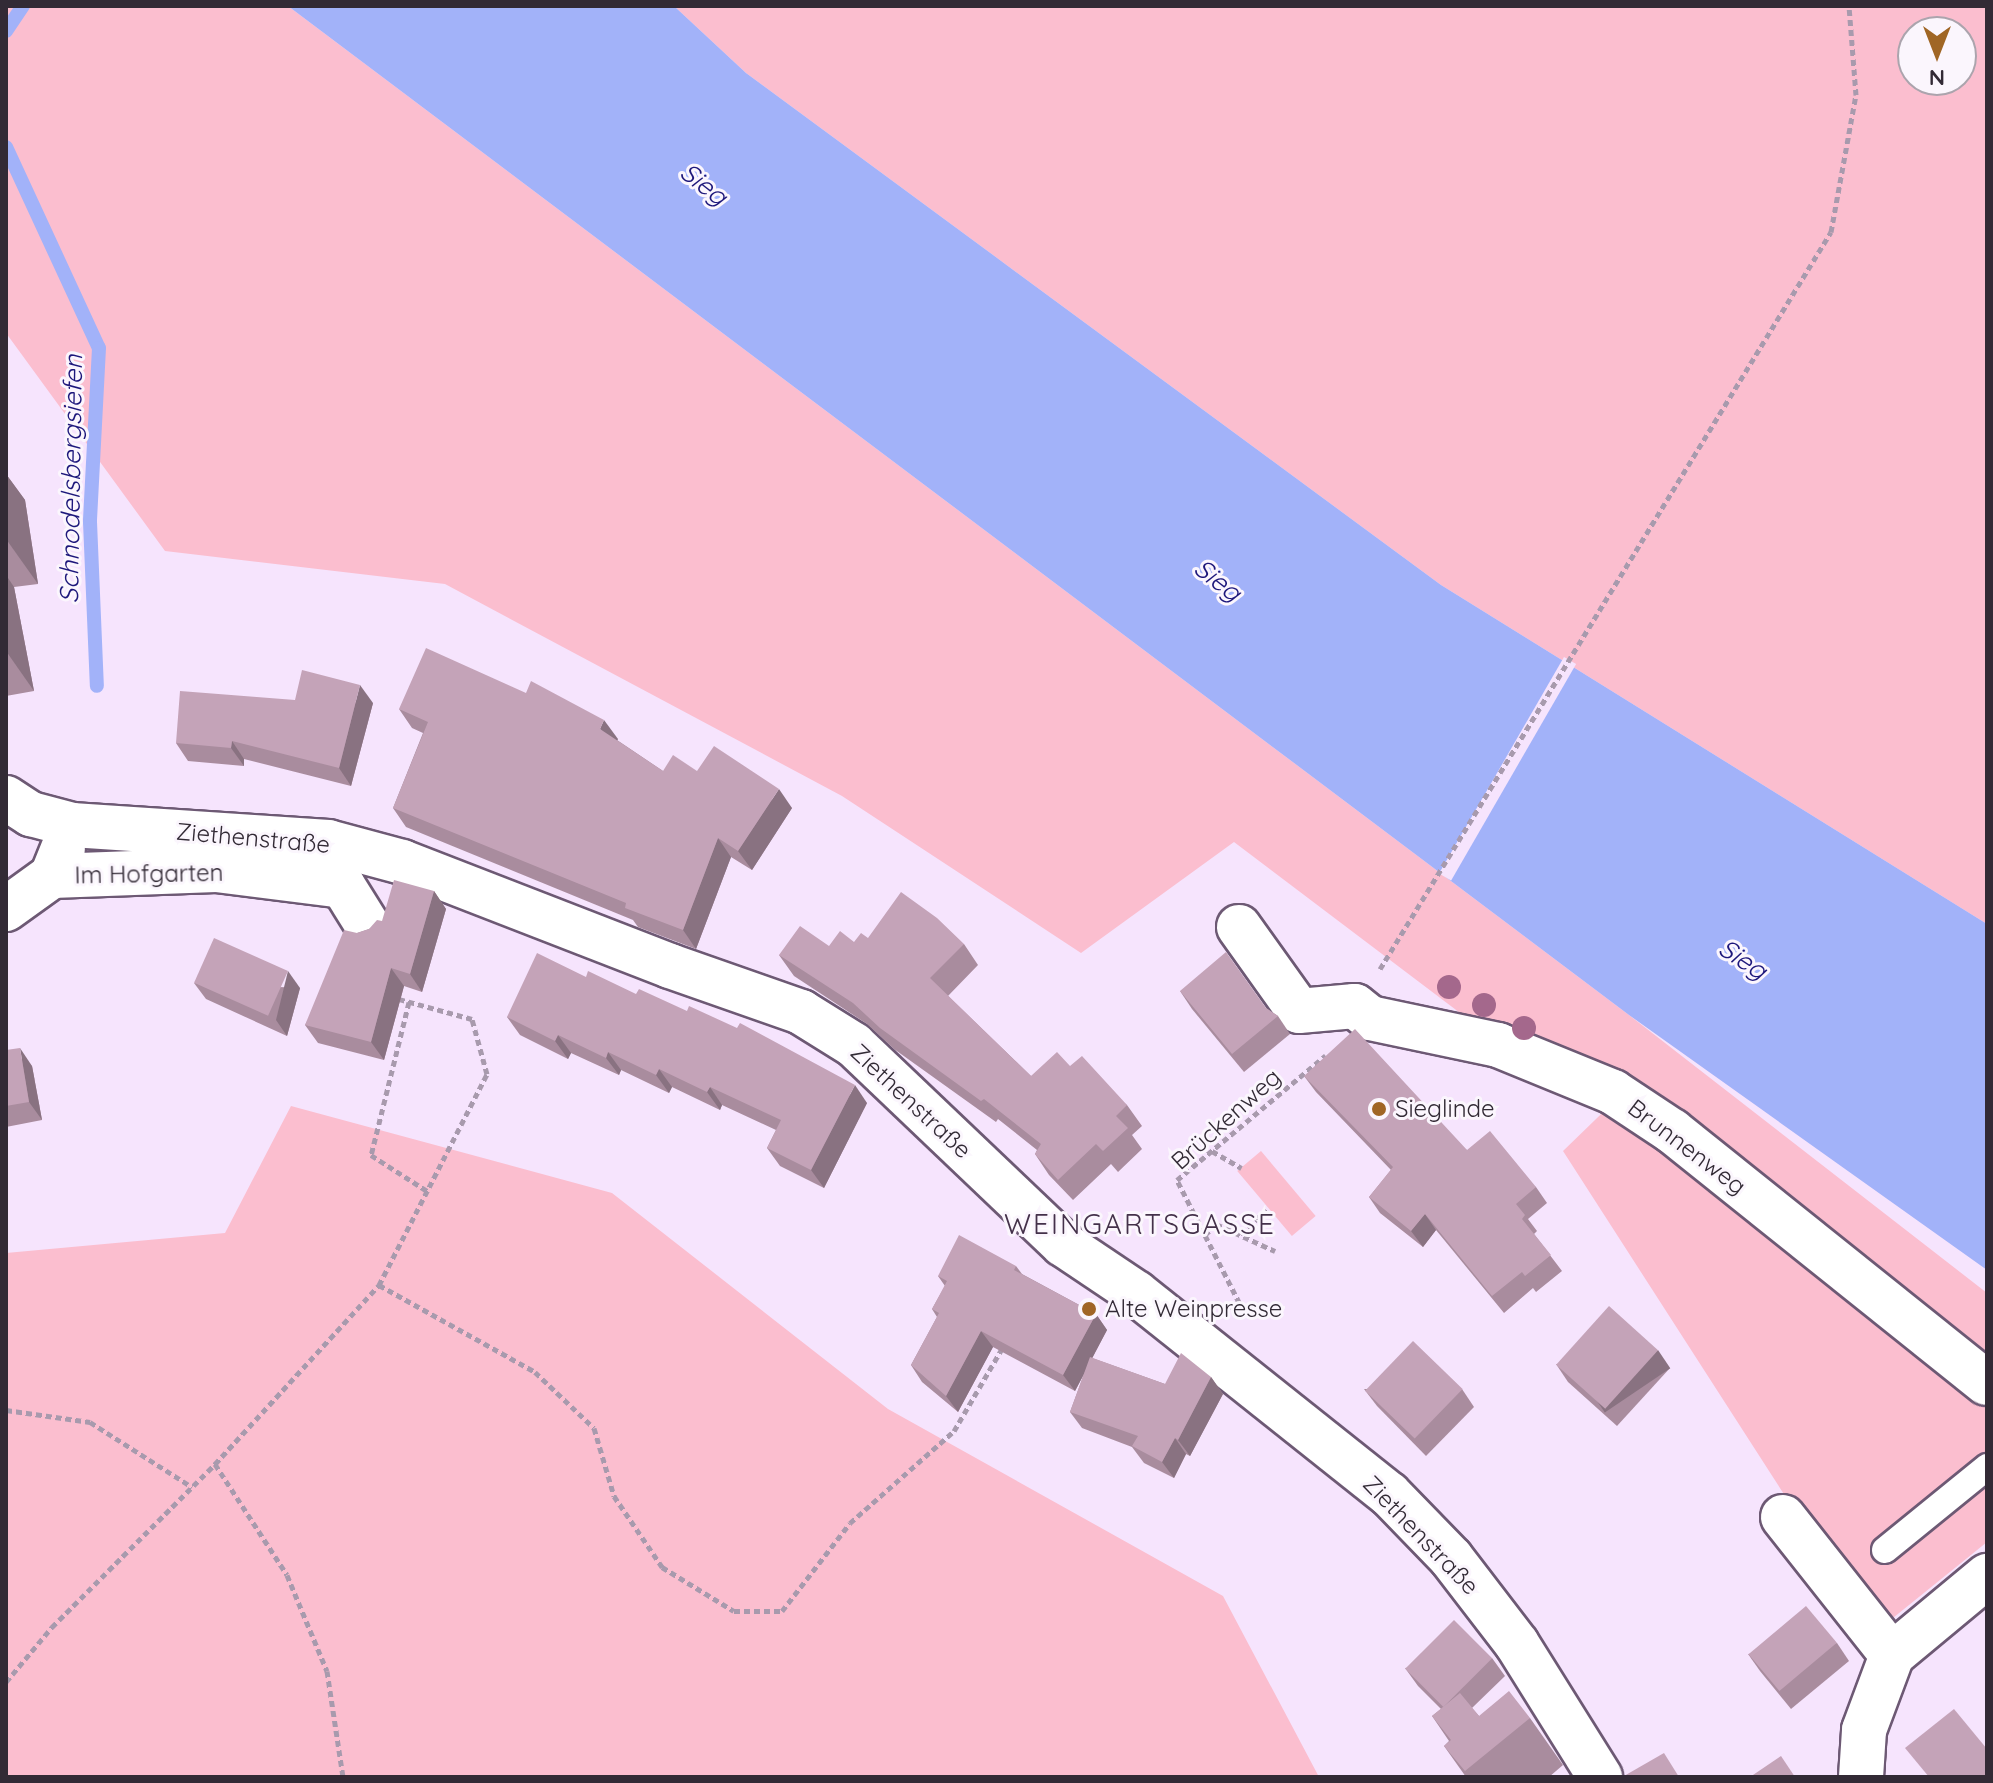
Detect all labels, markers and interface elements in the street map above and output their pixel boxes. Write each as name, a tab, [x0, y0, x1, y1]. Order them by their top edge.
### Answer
north arrow	[1897, 16, 1977, 96]
text: N	[1929, 64, 1945, 92]
water label: Sieg	[674, 156, 734, 212]
water label: Schnodelsbergsiefen	[53, 354, 89, 604]
water label: Sieg	[1188, 552, 1248, 608]
street label: Ziethenstraße	[175, 817, 331, 859]
street label: Im Hofgarten	[74, 858, 224, 890]
water label: Sieg	[1713, 932, 1773, 986]
street label: Ziethenstraße	[845, 1038, 977, 1164]
street label: Brückenweg	[1165, 1062, 1287, 1176]
street label: Brunnenweg	[1622, 1093, 1752, 1201]
place label: Sieglinde	[1395, 1095, 1495, 1123]
marker: Sieglinde	[1370, 1100, 1388, 1118]
district label: WEINGARTSGASSE	[1004, 1207, 1276, 1241]
place label: Alte Weinpresse	[1105, 1295, 1282, 1323]
marker: Alte Weinpresse	[1080, 1300, 1098, 1318]
street label: Ziethenstraße	[1357, 1469, 1485, 1601]

